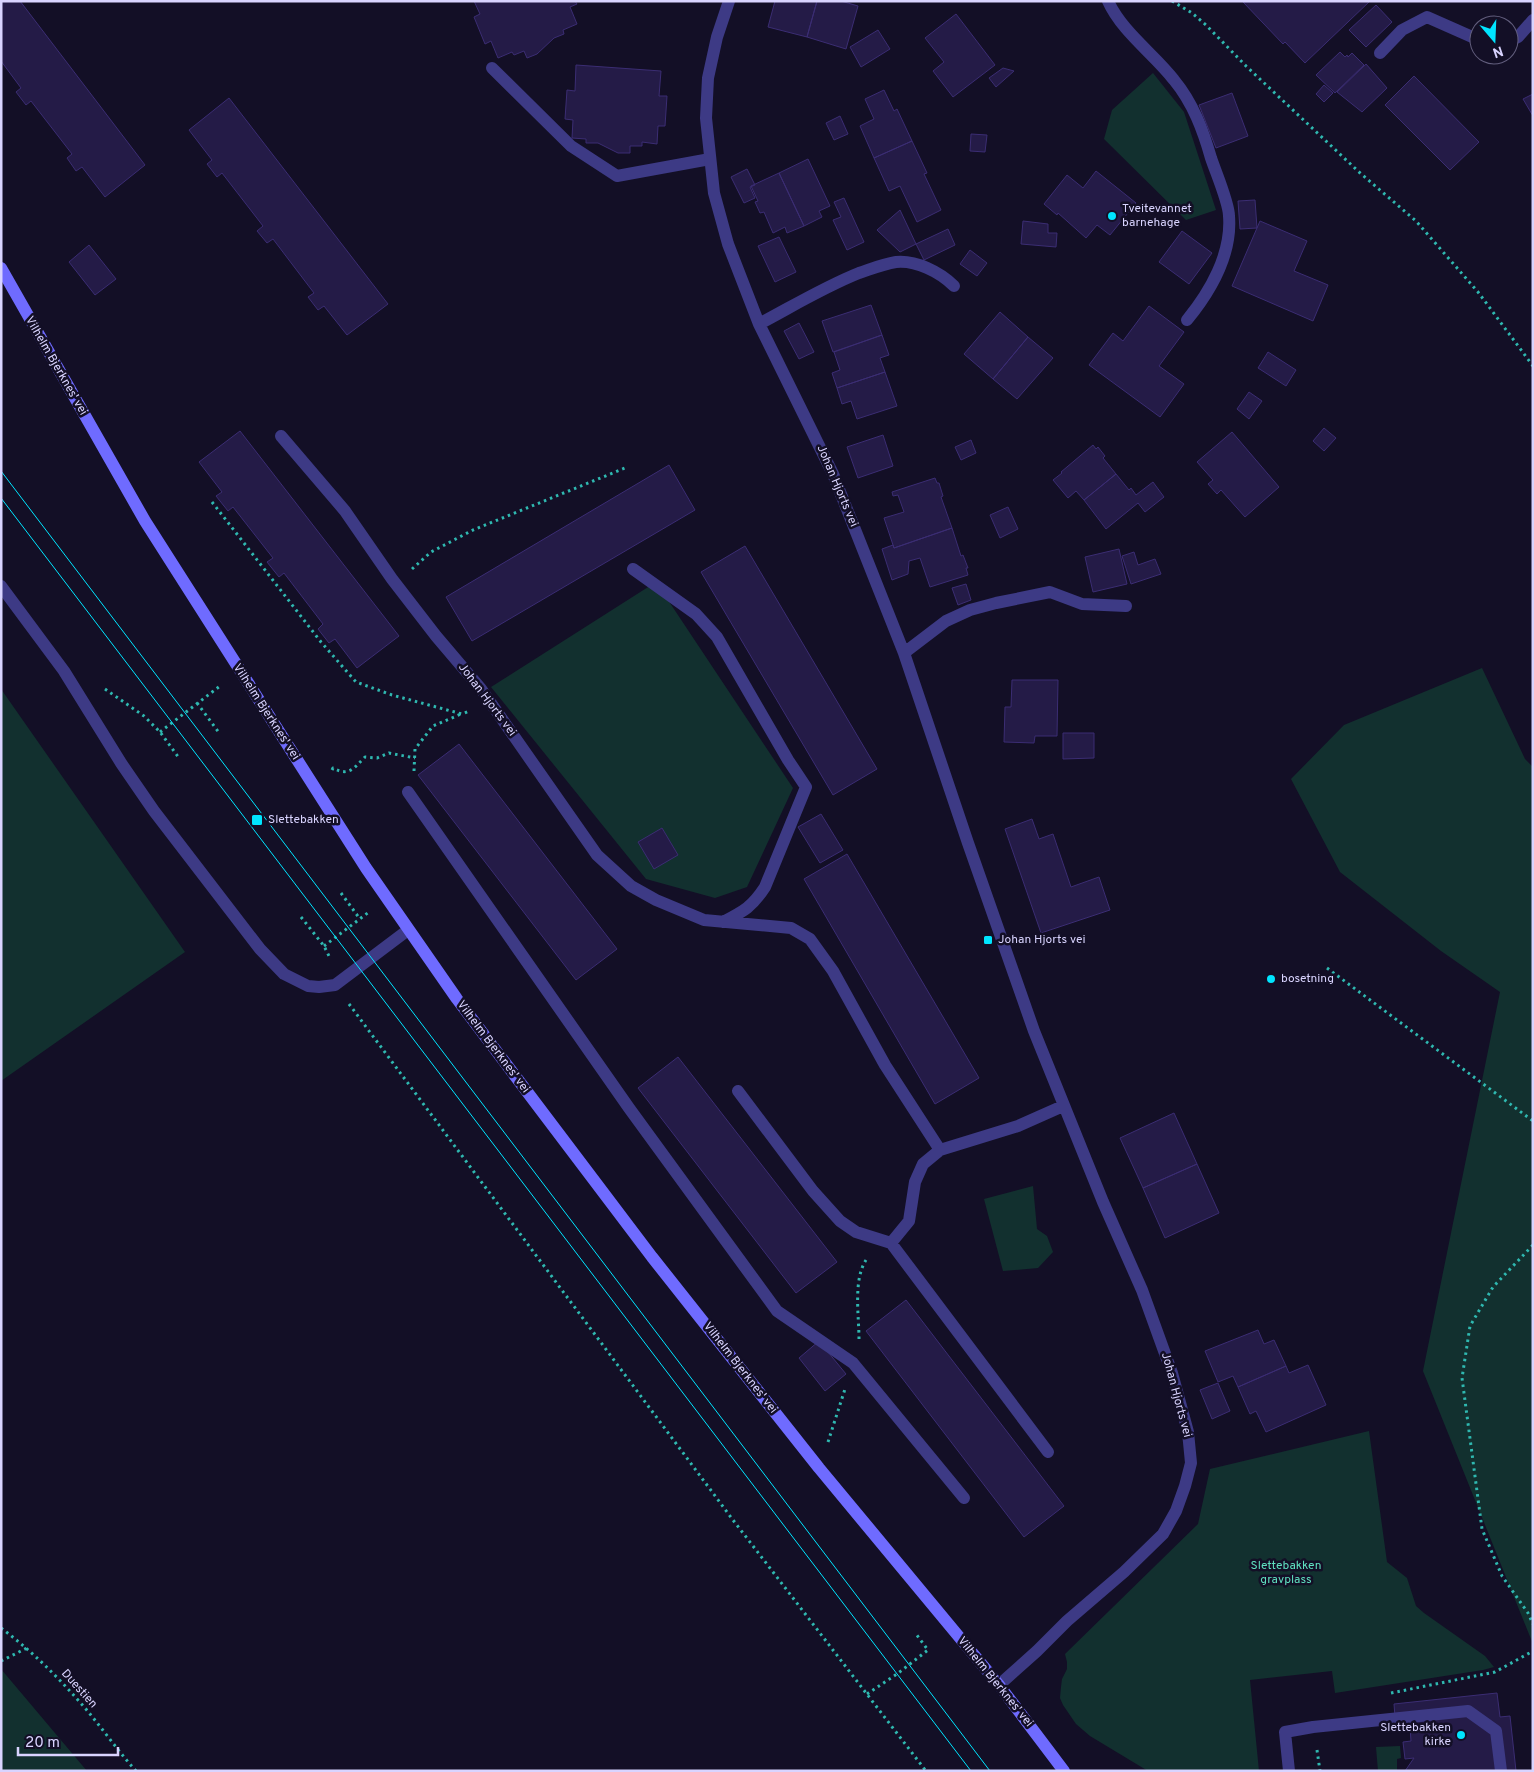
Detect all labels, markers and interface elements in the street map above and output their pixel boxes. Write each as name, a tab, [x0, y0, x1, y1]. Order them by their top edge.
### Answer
north arrow	[1469, 15, 1519, 65]
text: N	[1490, 41, 1505, 61]
place label: Tveitevannet barnehage	[1122, 201, 1192, 231]
marker: Tveitevannet barnehage	[1106, 210, 1118, 222]
street label: Vilhelm Bjerknes' vei	[21, 314, 91, 418]
street label: Johan Hjorts vei	[813, 443, 861, 529]
street label: Johan Hjorts vei	[454, 660, 520, 740]
street label: Vilhelm Bjerknes' vei	[229, 661, 303, 763]
place label: Slettebakken	[268, 812, 339, 828]
marker: Slettebakken	[250, 813, 264, 827]
place label: Johan Hjorts vei	[998, 932, 1086, 948]
marker: Johan Hjorts vei	[982, 934, 994, 946]
place label: bosetning	[1281, 971, 1334, 987]
marker: bosetning	[1265, 973, 1277, 985]
street label: Vilhelm Bjerknes' vei	[453, 997, 533, 1097]
street label: Vilhelm Bjerknes' vei	[699, 1319, 781, 1417]
street label: Johan Hjorts vei	[1157, 1351, 1195, 1439]
park label: Slettebakken gravplass	[1251, 1558, 1321, 1588]
street label: Vilhelm Bjerknes' vei	[954, 1633, 1036, 1731]
street label: Duestien	[57, 1666, 101, 1712]
place label: Slettebakken kirke	[1380, 1720, 1451, 1750]
scale bar	[18, 1724, 118, 1756]
marker: Slettebakken kirke	[1455, 1729, 1467, 1741]
text: 20 m	[25, 1734, 60, 1753]

